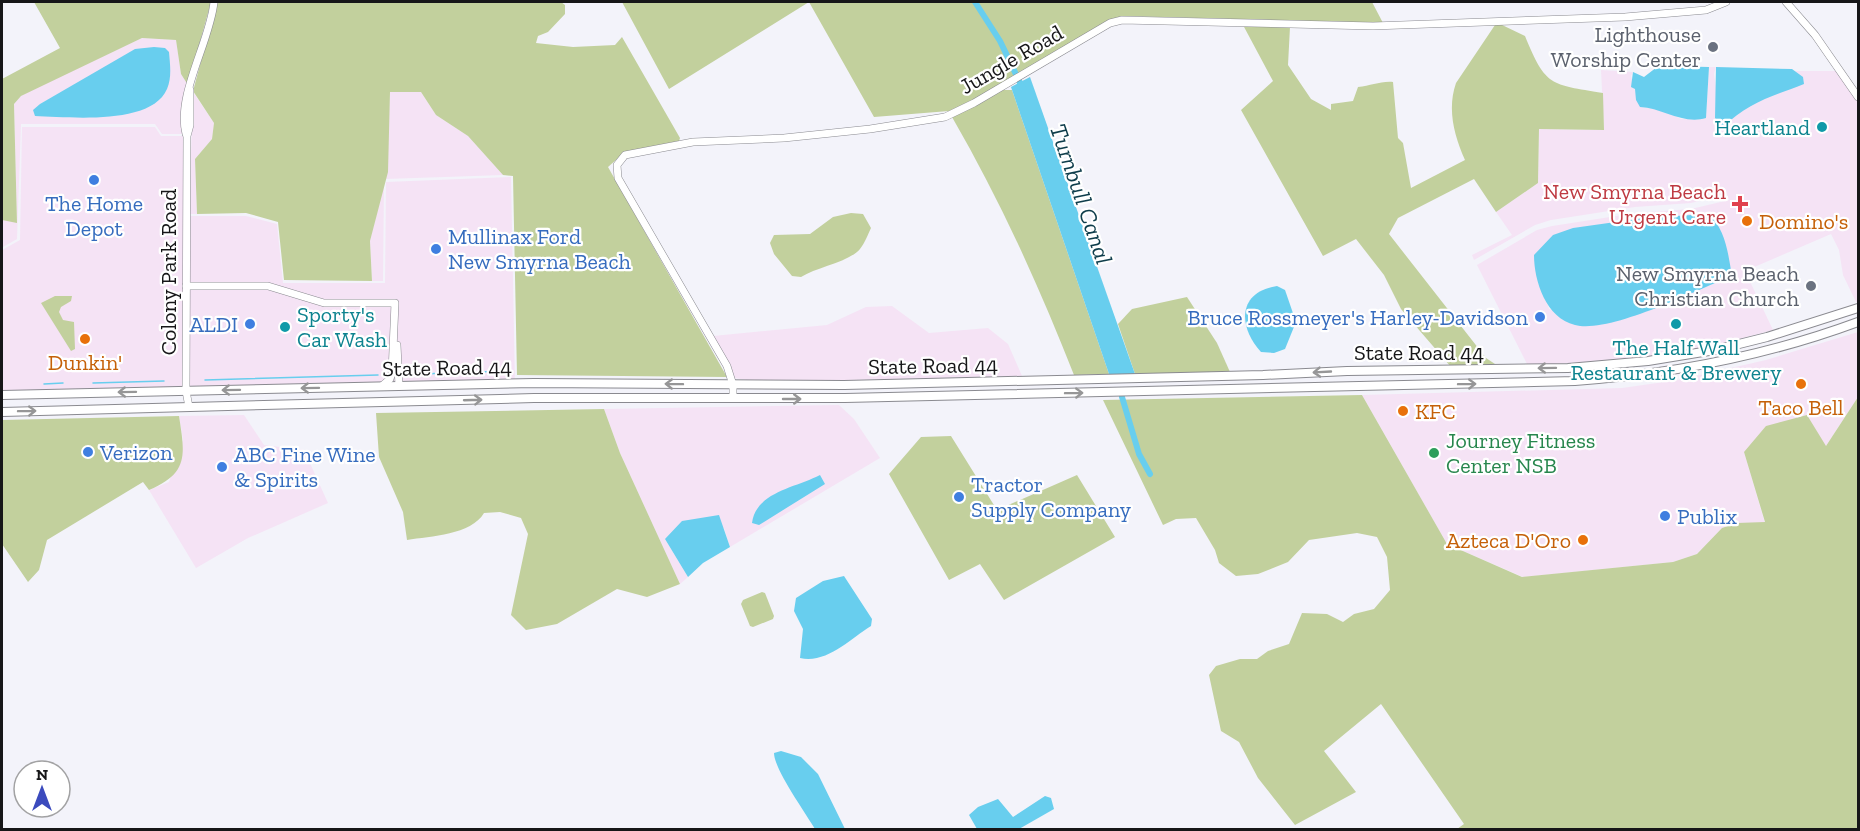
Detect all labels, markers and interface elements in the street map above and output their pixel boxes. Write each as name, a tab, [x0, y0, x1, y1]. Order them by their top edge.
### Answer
street label: Jungle Road	[955, 19, 1068, 100]
place label: Lighthouse Worship Center	[1551, 21, 1701, 73]
marker: Lighthouse Worship Center	[1706, 40, 1720, 54]
place label: Heartland	[1714, 114, 1810, 141]
water label: Turnbull Canal	[1044, 120, 1119, 268]
marker: Heartland	[1815, 120, 1829, 134]
marker: The Home Depot	[87, 173, 101, 187]
place label: New Smyrna Beach Urgent Care	[1543, 178, 1727, 230]
street label: Colony Park Road	[155, 189, 182, 355]
place label: The Home Depot	[45, 190, 143, 242]
marker: New Smyrna Beach Urgent Care	[1731, 195, 1749, 213]
place label: Domino's	[1759, 208, 1848, 235]
marker: Domino's	[1740, 214, 1754, 228]
place label: Mullinax Ford New Smyrna Beach	[448, 223, 632, 275]
marker: Mullinax Ford New Smyrna Beach	[429, 242, 443, 256]
place label: New Smyrna Beach Christian Church	[1616, 260, 1800, 312]
marker: New Smyrna Beach Christian Church	[1804, 279, 1818, 293]
place label: Sporty's Car Wash	[297, 301, 388, 353]
place label: Bruce Rossmeyer's Harley-Davidson	[1187, 304, 1528, 331]
marker: Bruce Rossmeyer's Harley-Davidson	[1533, 310, 1547, 324]
place label: ALDI	[189, 311, 238, 338]
marker: ALDI	[243, 317, 257, 331]
marker: The Half Wall Restaurant & Brewery	[1669, 317, 1683, 331]
marker: Sporty's Car Wash	[278, 320, 292, 334]
marker: Dunkin'	[78, 332, 92, 346]
place label: The Half Wall Restaurant & Brewery	[1570, 334, 1782, 386]
street label: State Road 44	[1354, 339, 1484, 366]
place label: Dunkin'	[48, 349, 122, 376]
street label: State Road 44	[868, 351, 998, 380]
street label: State Road 44	[382, 353, 512, 382]
one-way arrow	[1538, 363, 1558, 374]
one-way arrow	[1312, 366, 1332, 377]
marker: Taco Bell	[1794, 377, 1808, 391]
one-way arrow	[665, 378, 685, 390]
one-way arrow	[1457, 378, 1477, 390]
one-way arrow	[300, 382, 320, 394]
one-way arrow	[221, 384, 241, 395]
one-way arrow	[118, 386, 138, 398]
one-way arrow	[1064, 387, 1084, 399]
one-way arrow	[781, 393, 801, 405]
one-way arrow	[462, 394, 482, 406]
place label: Taco Bell	[1758, 394, 1844, 421]
place label: KFC	[1415, 398, 1456, 425]
marker: KFC	[1396, 404, 1410, 418]
one-way arrow	[16, 405, 36, 417]
place label: Journey Fitness Center NSB	[1446, 427, 1595, 479]
place label: Verizon	[99, 439, 173, 466]
place label: ABC Fine Wine & Spirits	[234, 441, 376, 493]
marker: Verizon	[81, 445, 95, 459]
marker: Journey Fitness Center NSB	[1427, 446, 1441, 460]
marker: ABC Fine Wine & Spirits	[215, 460, 229, 474]
place label: Tractor Supply Company	[971, 471, 1132, 523]
marker: Tractor Supply Company	[952, 490, 966, 504]
place label: Publix	[1677, 503, 1737, 530]
marker: Publix	[1658, 509, 1672, 523]
place label: Azteca D'Oro	[1446, 527, 1571, 554]
marker: Azteca D'Oro	[1576, 533, 1590, 547]
north arrow	[12, 759, 72, 819]
text: N	[36, 765, 48, 784]

